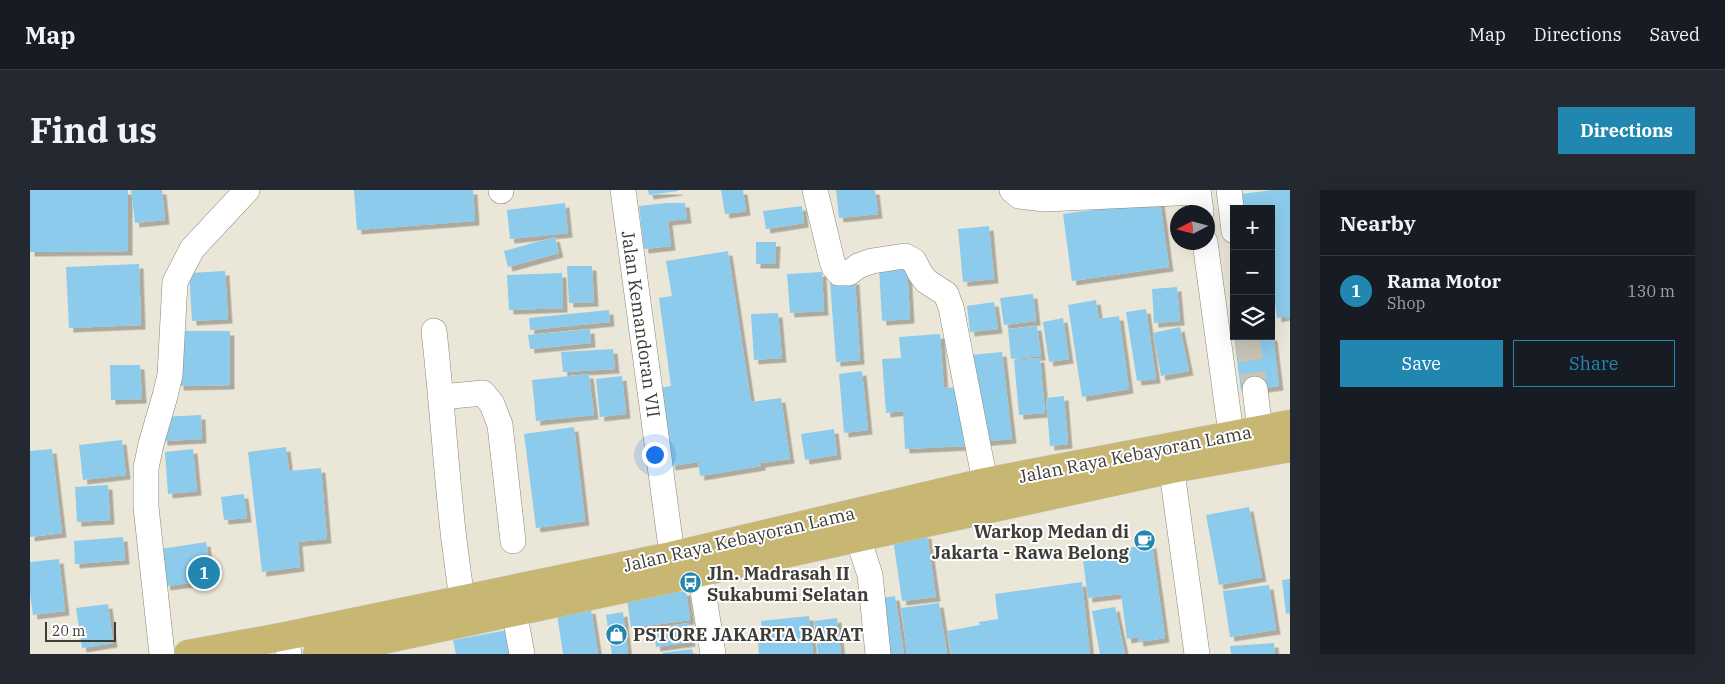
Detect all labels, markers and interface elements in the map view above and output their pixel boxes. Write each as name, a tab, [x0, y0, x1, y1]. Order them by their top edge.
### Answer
text: Map	[25, 19, 75, 51]
text: Map	[1469, 23, 1506, 46]
text: Directions	[1534, 23, 1622, 46]
text: Saved	[1650, 23, 1700, 46]
text: Find us	[30, 107, 157, 153]
button: Directions	[1558, 107, 1695, 154]
north arrow	[1170, 205, 1215, 250]
map controls	[1230, 205, 1275, 340]
button: +	[1230, 205, 1275, 250]
text: Nearby	[1340, 209, 1416, 237]
street label: Jalan Kemandoran VII	[617, 229, 665, 419]
button: −	[1230, 250, 1275, 295]
text: Rama Motor	[1387, 269, 1501, 293]
text: 1	[1351, 281, 1361, 301]
text: 130 m	[1627, 281, 1675, 301]
text: Shop	[1387, 293, 1425, 313]
button: layers	[1230, 295, 1275, 340]
button: Save	[1340, 340, 1503, 387]
button: Share	[1513, 340, 1675, 387]
street label: Jalan Raya Kebayoran Lama	[1016, 420, 1254, 488]
your location	[642, 442, 668, 468]
street label: Jalan Raya Kebayoran Lama	[621, 501, 857, 577]
place label: Warkop Medan di Jakarta - Rawa Belong	[932, 520, 1130, 564]
cafe icon: Warkop Medan di Jakarta - Rawa Belong	[1133, 529, 1157, 553]
pin: 1	[188, 554, 220, 592]
place label: Jln. Madrasah II Sukabumi Selatan	[707, 562, 869, 606]
bus stop icon: Jln. Madrasah II Sukabumi Selatan	[679, 571, 703, 595]
scale bar	[45, 619, 116, 642]
text: 20 m	[52, 622, 85, 640]
shop icon: PSTORE JAKARTA BARAT	[605, 622, 629, 646]
place label: PSTORE JAKARTA BARAT	[633, 623, 863, 646]

